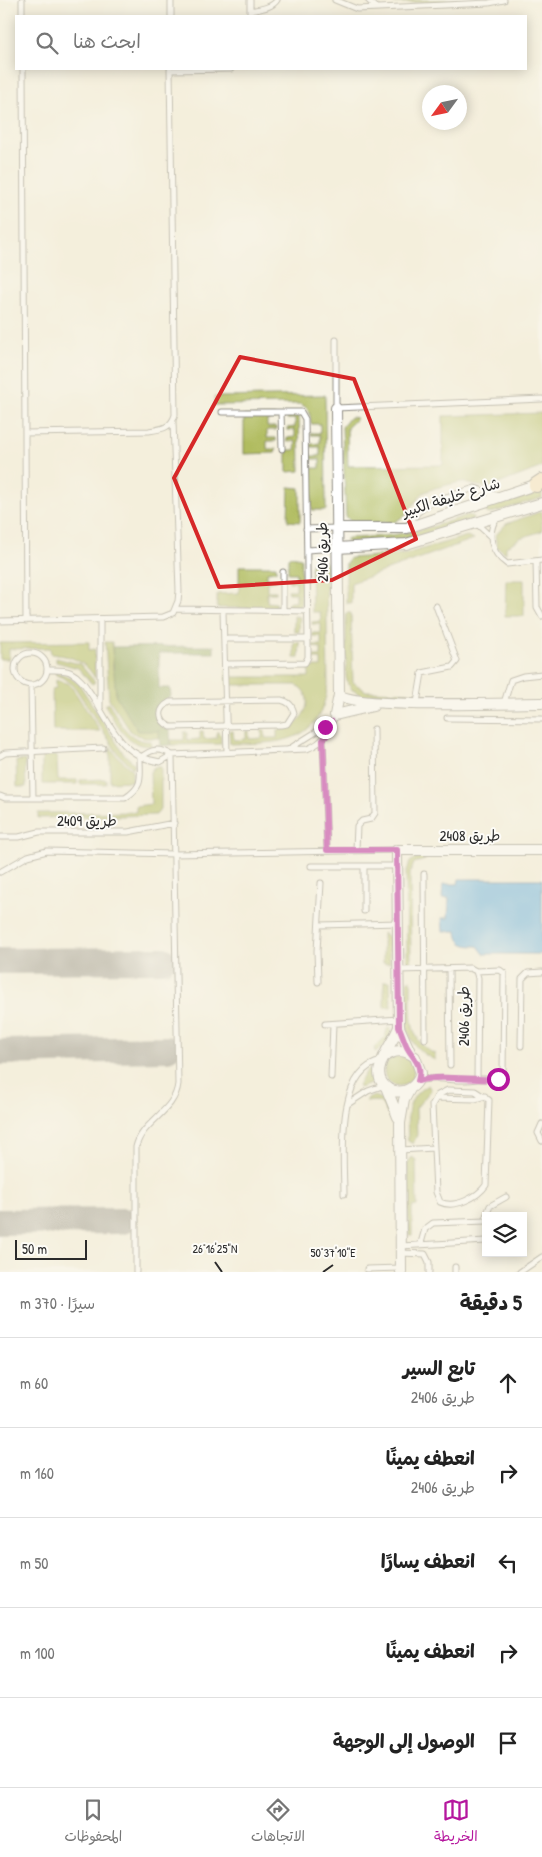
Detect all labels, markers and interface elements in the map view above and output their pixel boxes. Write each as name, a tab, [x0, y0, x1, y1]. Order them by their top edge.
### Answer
search box	[15, 15, 527, 70]
text: ابحث هنا	[73, 28, 141, 54]
icon: search	[33, 29, 61, 57]
north arrow	[422, 85, 467, 130]
street label: شارع خليفة الكبير	[398, 472, 502, 522]
street label: طريق 2406	[311, 522, 333, 582]
route end	[314, 716, 337, 739]
street label: طريق 2409	[57, 810, 117, 831]
street label: طريق 2408	[440, 825, 500, 846]
street label: طريق 2406	[453, 986, 474, 1046]
route start	[487, 1068, 510, 1091]
map controls	[482, 1212, 527, 1257]
button: layers	[482, 1212, 527, 1257]
scale bar	[15, 1237, 88, 1260]
text: 50 m	[22, 1239, 47, 1258]
text: 26°16'25"N	[192, 1240, 238, 1257]
text: 50°37'10"E	[310, 1244, 356, 1261]
text: 5 دقيقة	[460, 1288, 522, 1317]
text: سيرًا · 370 m	[20, 1292, 95, 1314]
text: تابع السير	[403, 1355, 475, 1381]
icon: ahead	[494, 1369, 522, 1397]
text: 60 m	[20, 1372, 48, 1394]
text: طريق 2406	[411, 1386, 475, 1408]
text: انعطف يمينًا	[386, 1445, 475, 1471]
icon: right	[494, 1459, 522, 1487]
text: 160 m	[20, 1462, 54, 1484]
text: طريق 2406	[411, 1476, 475, 1498]
text: انعطف يسارًا	[381, 1548, 475, 1574]
icon: left	[494, 1549, 522, 1577]
text: 50 m	[20, 1552, 49, 1574]
text: انعطف يمينًا	[386, 1638, 475, 1664]
icon: right	[494, 1639, 522, 1667]
text: 100 m	[20, 1642, 55, 1664]
text: الوصول إلى الوجهة	[333, 1728, 475, 1754]
icon: arrive	[494, 1729, 522, 1757]
tab: المحفوظات	[64, 1796, 122, 1849]
tab: الاتجاهات	[251, 1796, 305, 1849]
tab: الخريطة	[434, 1796, 478, 1849]

